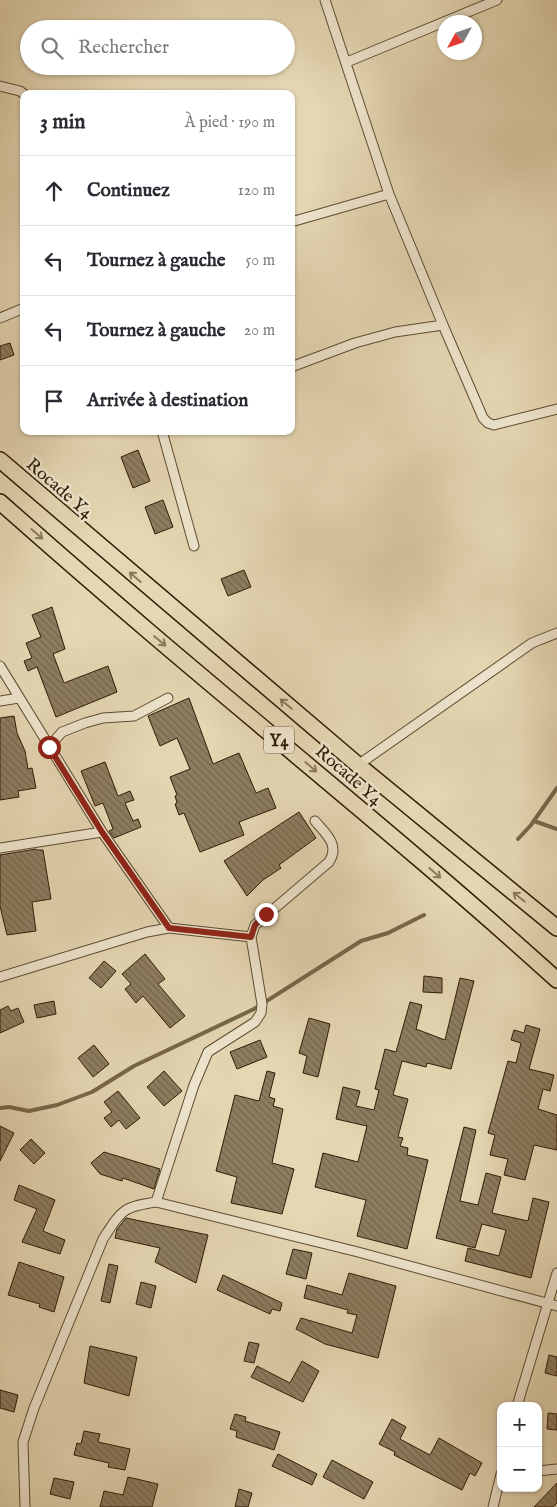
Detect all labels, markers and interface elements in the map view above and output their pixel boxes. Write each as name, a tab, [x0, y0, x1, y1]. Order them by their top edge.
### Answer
north arrow	[437, 15, 482, 60]
search box	[20, 20, 295, 75]
icon: search	[38, 34, 66, 62]
text: Rechercher	[78, 36, 169, 60]
text: 3 min	[40, 109, 85, 136]
text: À pied · 190 m	[185, 113, 275, 133]
icon: ahead	[40, 177, 68, 205]
text: Continuez	[87, 179, 170, 203]
text: 120 m	[238, 181, 275, 201]
icon: left	[40, 247, 68, 275]
text: Tournez à gauche	[87, 249, 226, 273]
text: 50 m	[246, 251, 275, 271]
icon: left	[40, 317, 68, 345]
text: Tournez à gauche	[87, 319, 226, 343]
text: 20 m	[244, 321, 275, 341]
icon: arrive	[40, 387, 68, 415]
text: Arrivée à destination	[87, 389, 248, 413]
street label: Rocade Y4	[21, 454, 98, 525]
one-way arrow	[30, 528, 43, 540]
one-way arrow	[129, 571, 142, 583]
one-way arrow	[153, 635, 166, 646]
one-way arrow	[280, 699, 293, 710]
road number: Y4	[264, 726, 294, 754]
route start	[38, 736, 61, 759]
street label: Rocade Y4	[310, 741, 387, 812]
one-way arrow	[304, 762, 317, 773]
one-way arrow	[428, 867, 441, 879]
one-way arrow	[513, 891, 526, 902]
route end	[255, 903, 278, 926]
map controls	[497, 1402, 542, 1492]
button: +	[497, 1402, 542, 1447]
button: −	[497, 1447, 542, 1492]

